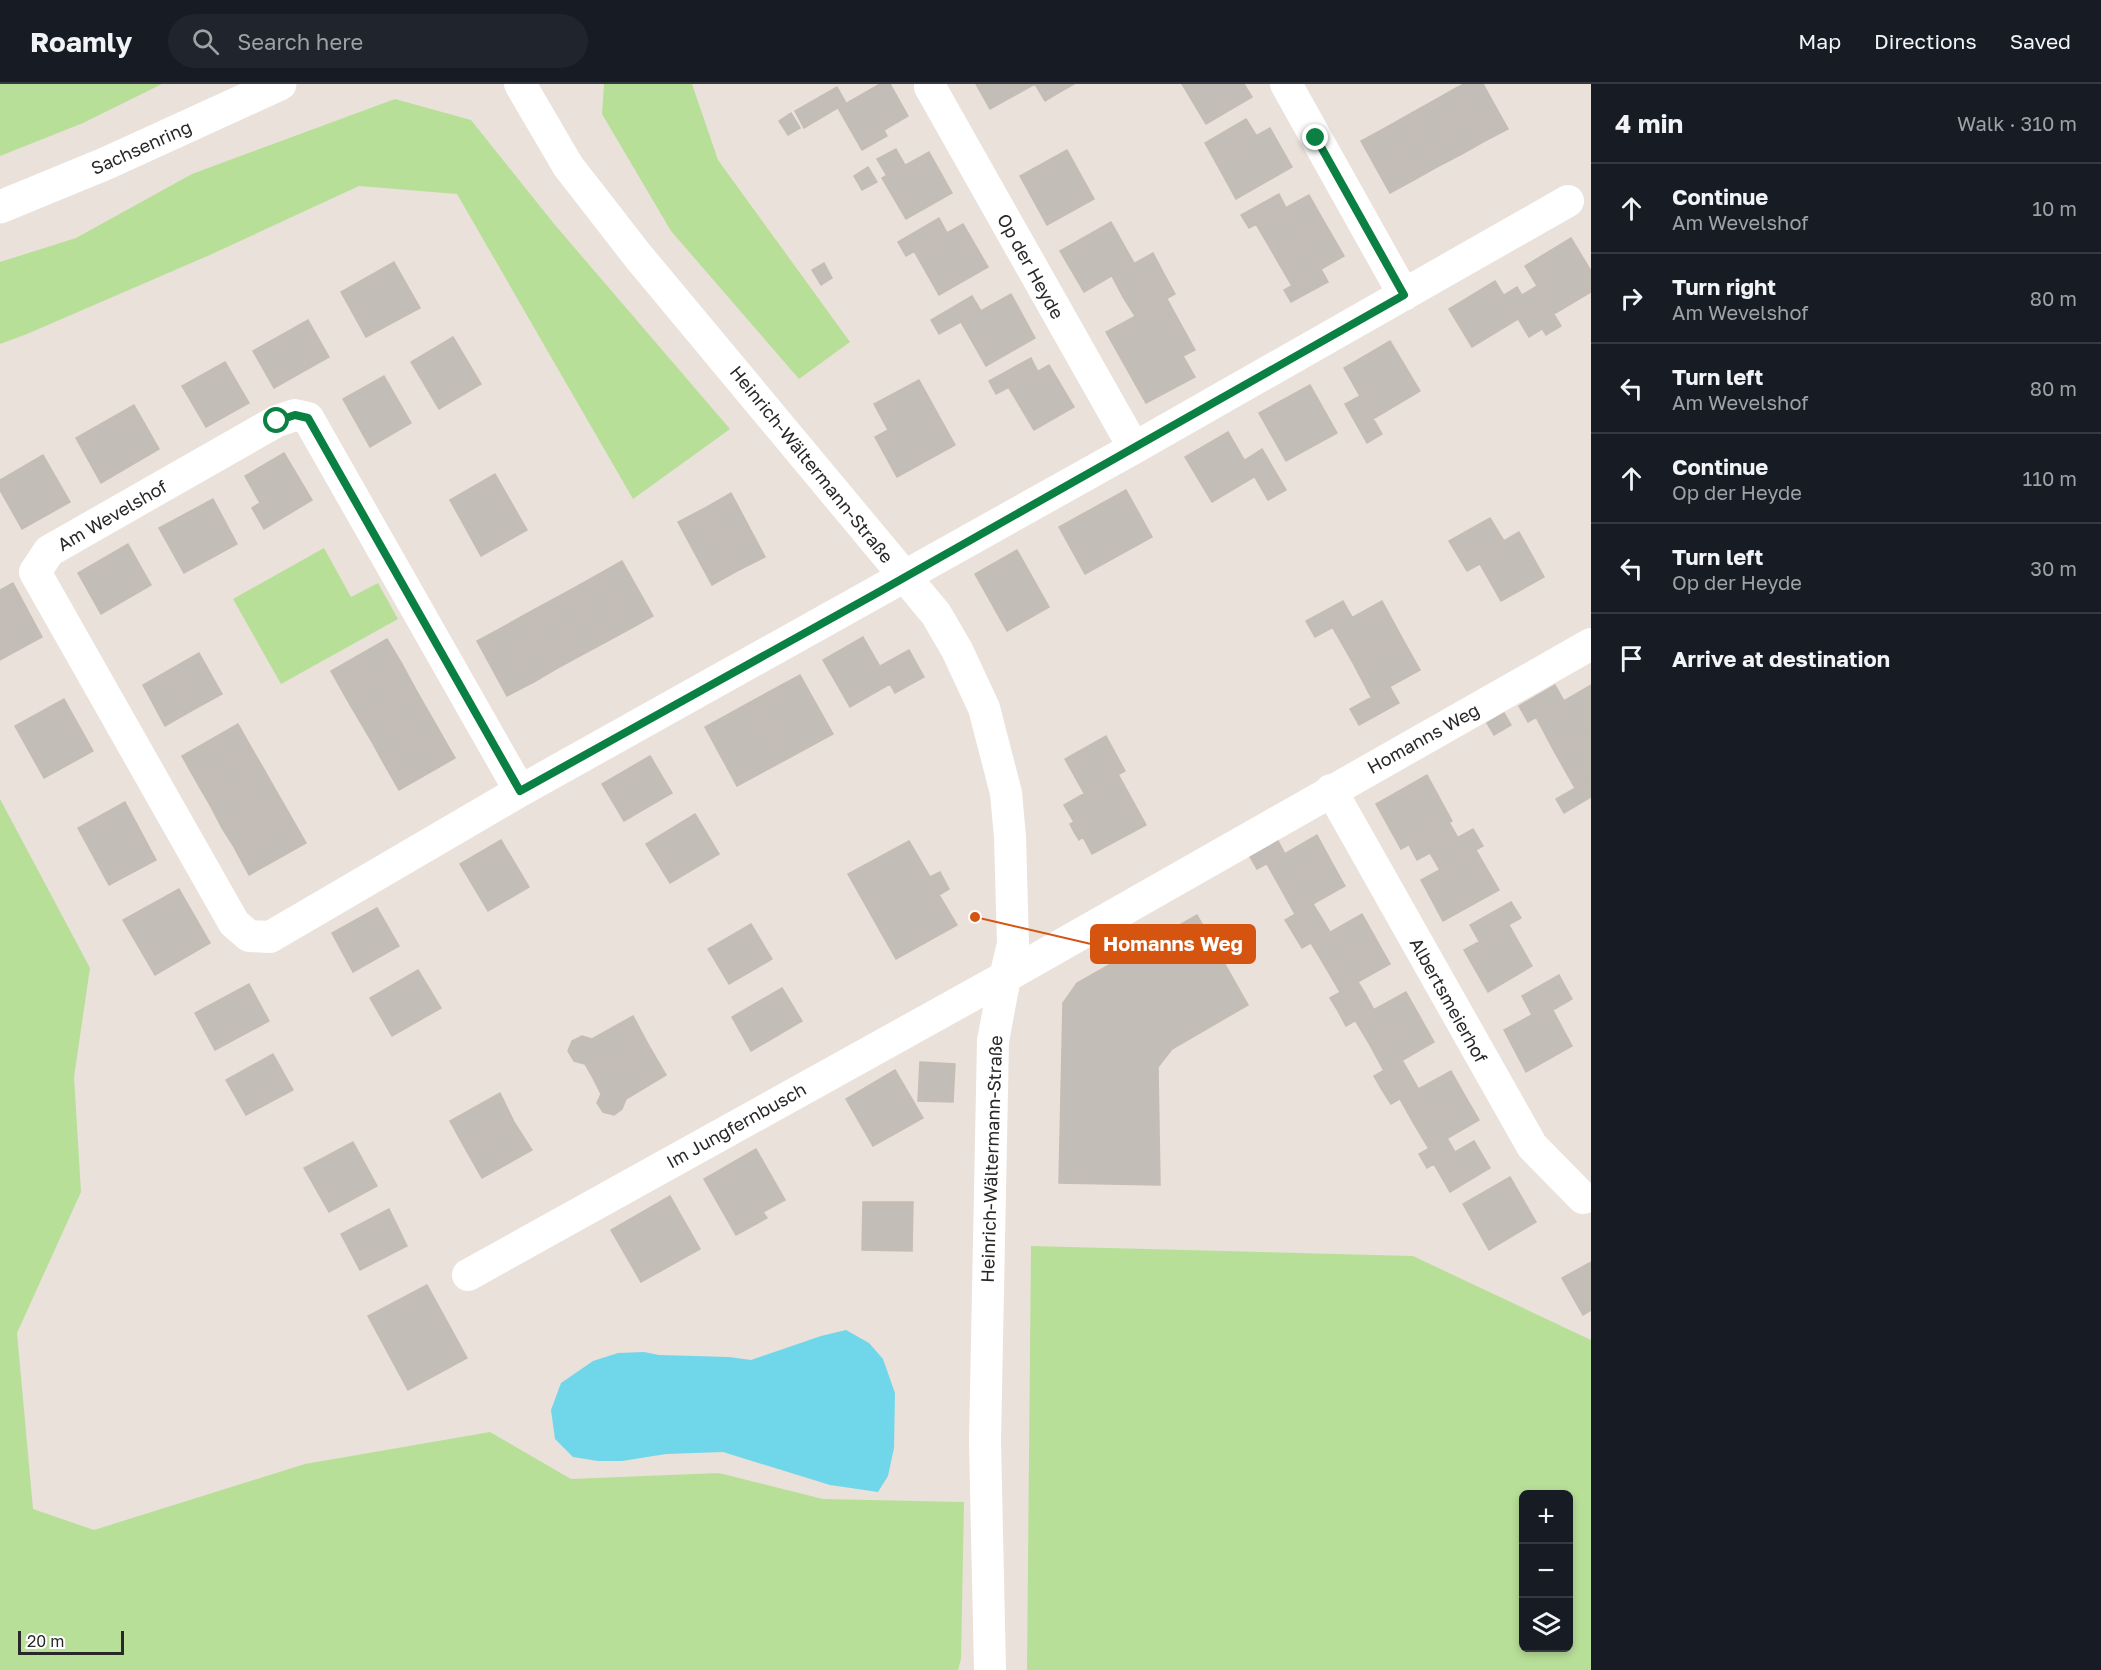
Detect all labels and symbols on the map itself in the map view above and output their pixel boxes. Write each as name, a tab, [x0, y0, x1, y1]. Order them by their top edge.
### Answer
street label: Sachsenring	[87, 115, 195, 179]
route end	[1302, 124, 1328, 150]
street label: Op der Heyde	[993, 210, 1069, 322]
street label: Heinrich-Wältermann-Straße	[726, 361, 898, 567]
route start	[263, 407, 289, 433]
street label: Am Wevelshof	[53, 475, 171, 555]
street label: Homanns Weg	[1363, 698, 1483, 778]
callout: Homanns Weg	[1091, 925, 1255, 963]
text: Homanns Weg	[1103, 931, 1243, 955]
street label: Albertsmeierhof	[1405, 933, 1493, 1067]
street label: Heinrich-Wältermann-Straße	[976, 1035, 1006, 1283]
street label: Im Jungfernbusch	[662, 1077, 810, 1173]
scale bar	[18, 1628, 124, 1656]

